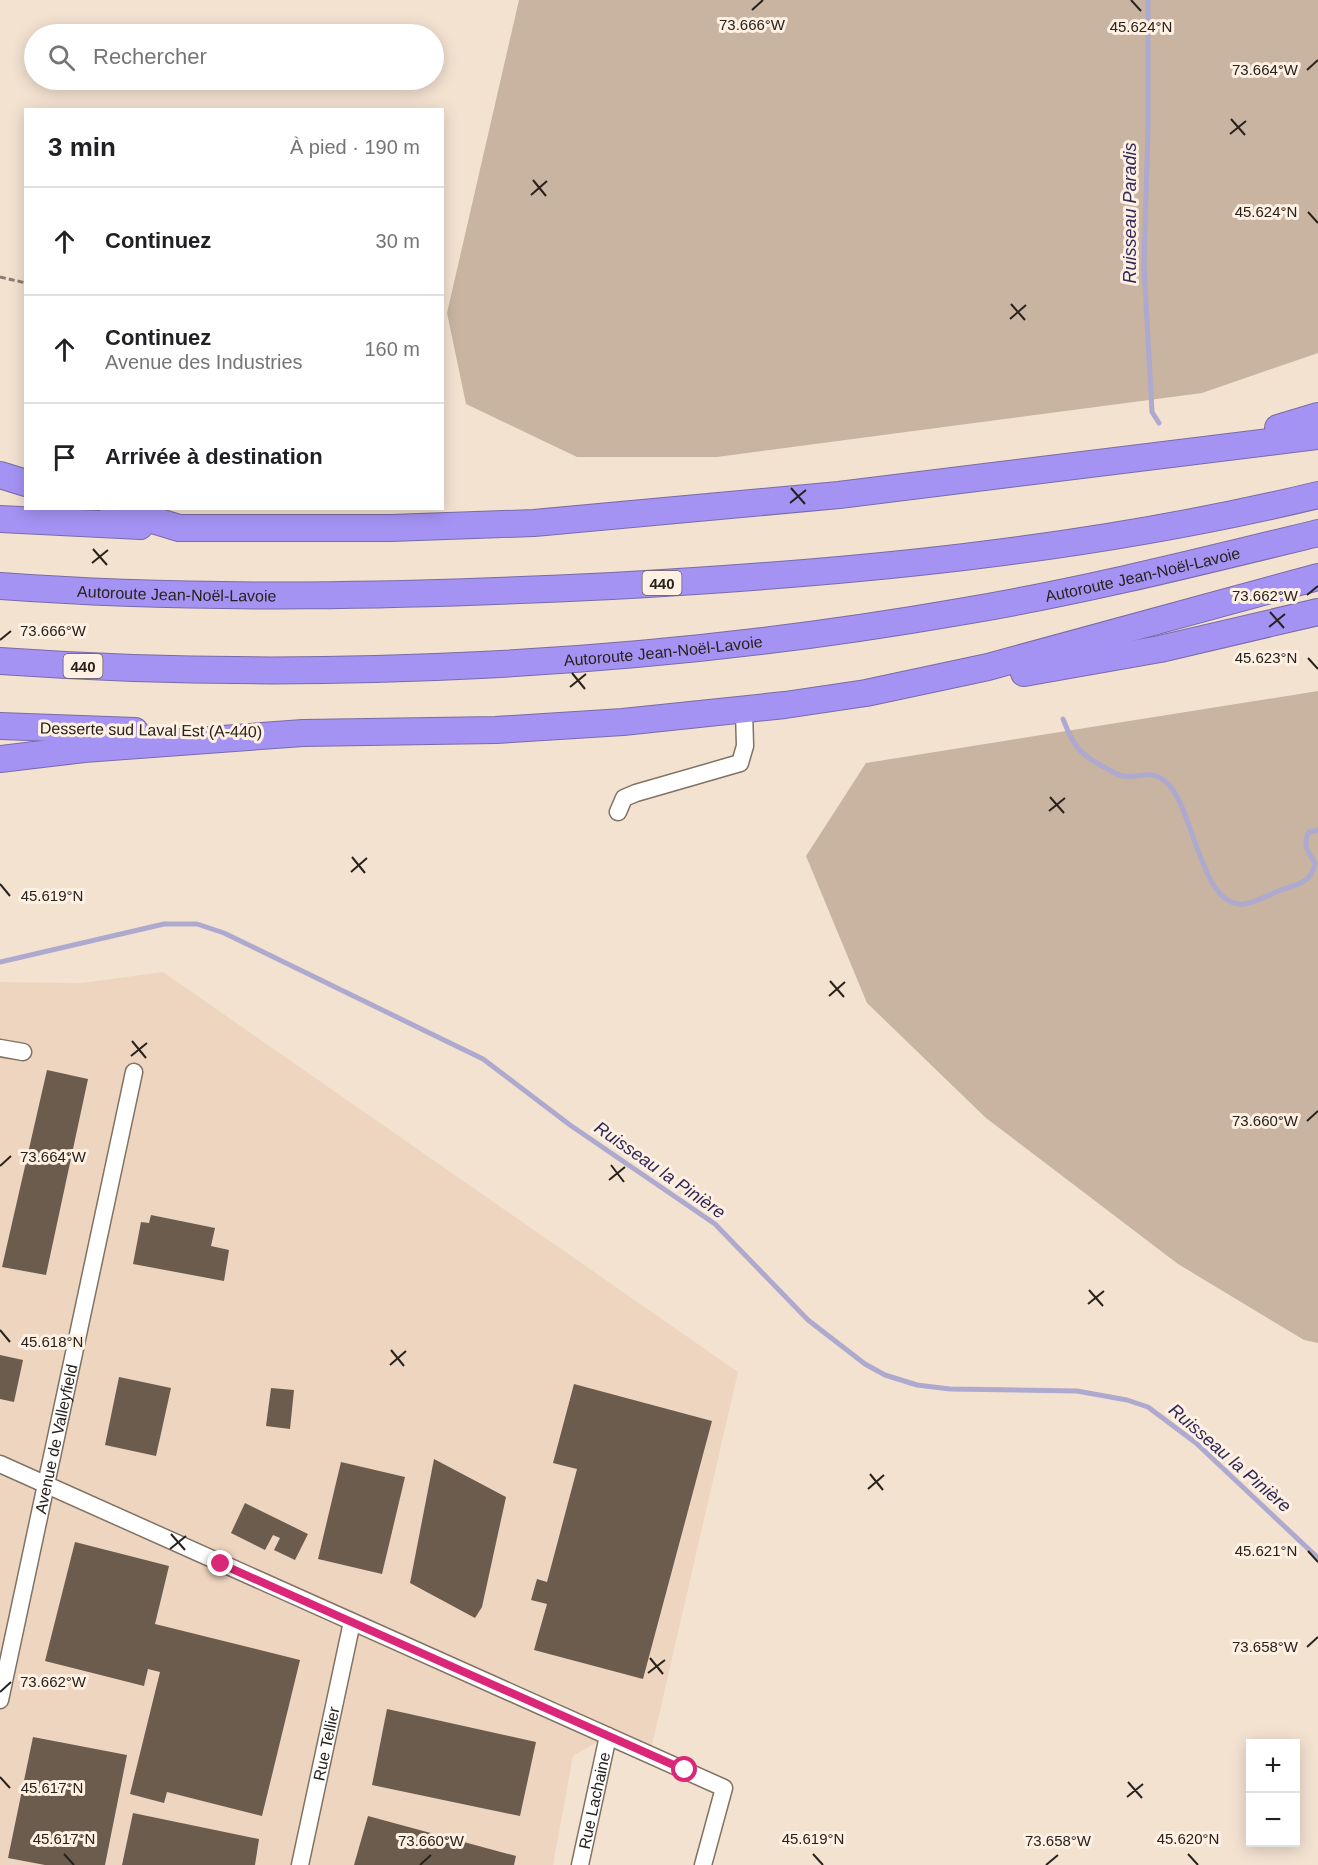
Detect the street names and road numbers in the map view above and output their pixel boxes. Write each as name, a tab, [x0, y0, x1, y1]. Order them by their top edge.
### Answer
street label: Autoroute Jean-Noël-Lavoie	[1044, 544, 1242, 604]
road number: 440	[642, 571, 682, 595]
street label: Autoroute Jean-Noël-Lavoie	[77, 582, 277, 604]
street label: Autoroute Jean-Noël-Lavoie	[563, 632, 763, 668]
road number: 440	[64, 654, 103, 678]
street label: Desserte sud Laval Est (A-440)	[40, 720, 262, 740]
street label: Avenue de Valleyfield	[31, 1363, 80, 1515]
street label: Rue Tellier	[310, 1704, 342, 1782]
street label: Rue Lachaine	[575, 1750, 613, 1851]

